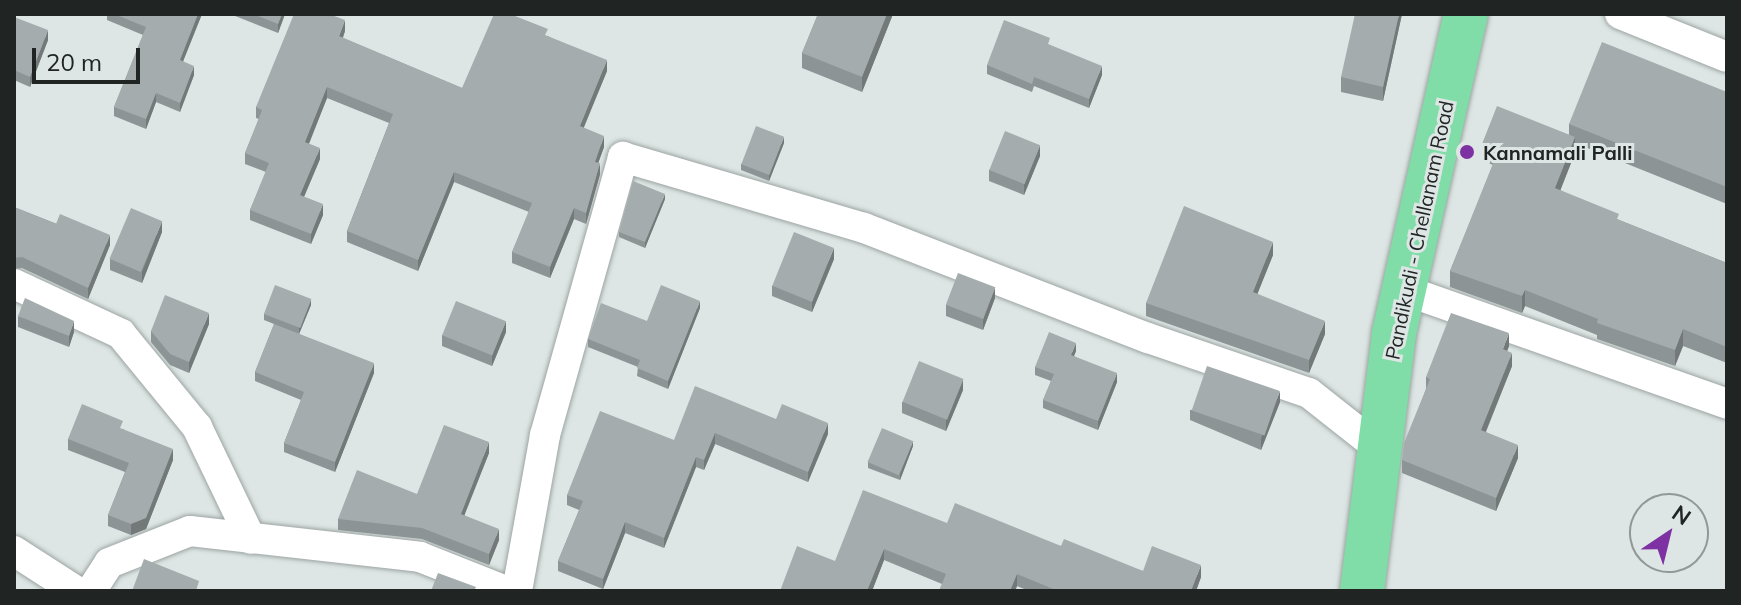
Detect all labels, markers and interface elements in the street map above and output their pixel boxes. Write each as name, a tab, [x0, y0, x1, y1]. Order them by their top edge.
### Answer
scale bar	[36, 32, 144, 82]
text: 20 m	[46, 47, 102, 77]
street label: Pandikudi - Chellanam Road	[1380, 98, 1458, 362]
place label: Kannamali Palli	[1483, 140, 1632, 164]
marker: Kannamali Palli	[1458, 143, 1476, 161]
north arrow	[1629, 493, 1709, 573]
text: N	[1667, 499, 1696, 531]

